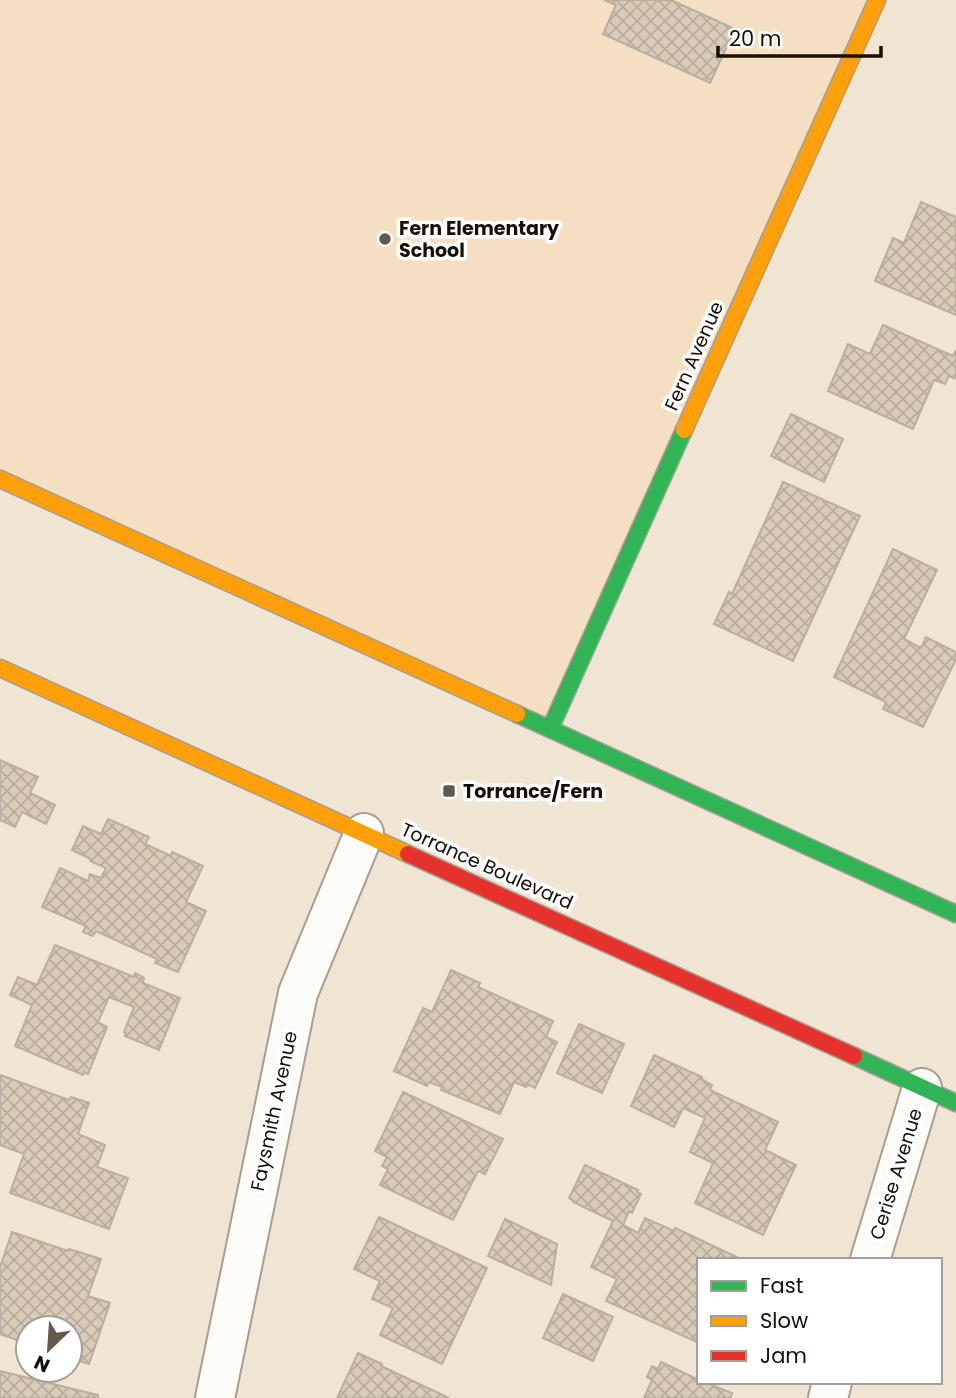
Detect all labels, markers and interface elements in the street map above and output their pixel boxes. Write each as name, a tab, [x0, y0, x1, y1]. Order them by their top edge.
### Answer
scale bar	[718, 14, 881, 58]
text: 20 m	[729, 24, 782, 53]
place label: Fern Elementary School	[399, 215, 560, 264]
marker: Fern Elementary School	[377, 231, 393, 247]
street label: Fern Avenue	[658, 297, 730, 415]
place label: Torrance/Fern	[463, 778, 603, 805]
marker: Torrance/Fern	[441, 783, 457, 799]
street label: Torrance Boulevard	[397, 816, 577, 916]
street label: Faysmith Avenue	[244, 1029, 304, 1193]
street label: Cerise Avenue	[863, 1105, 929, 1243]
legend	[697, 1258, 942, 1384]
text: Fast	[760, 1271, 803, 1300]
text: Slow	[760, 1306, 808, 1335]
north arrow	[14, 1314, 84, 1384]
text: Jam	[760, 1341, 807, 1370]
text: N	[30, 1349, 54, 1379]

